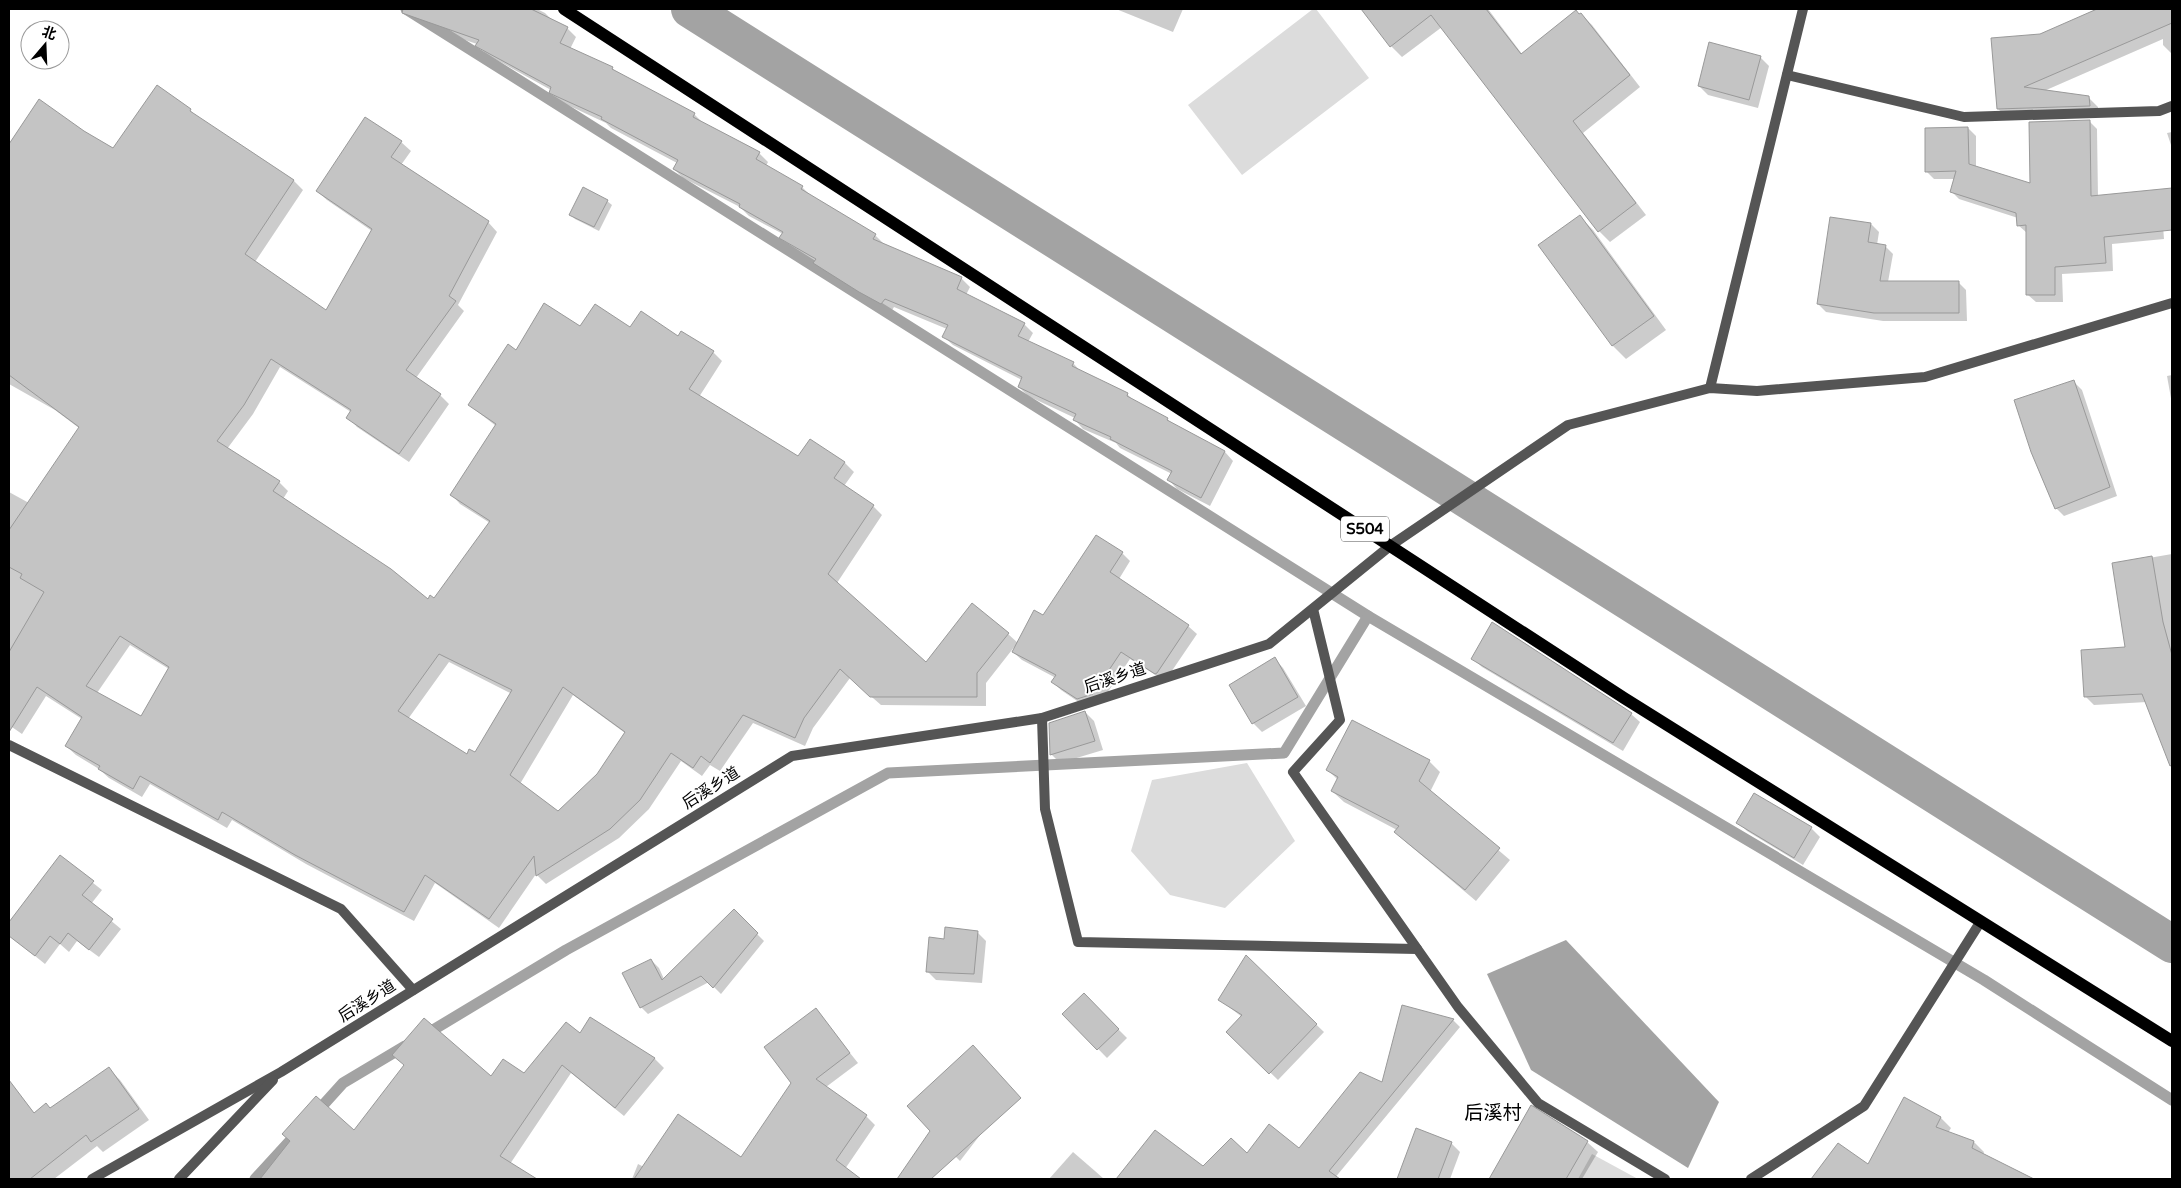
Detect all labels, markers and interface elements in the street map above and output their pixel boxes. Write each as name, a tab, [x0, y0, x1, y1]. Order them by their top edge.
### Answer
north arrow	[20, 20, 70, 70]
text: 北	[40, 23, 58, 43]
road number: S504	[1341, 516, 1389, 542]
street label: 后溪乡道	[1081, 659, 1149, 697]
street label: 后溪乡道	[679, 763, 743, 813]
street label: 后溪乡道	[335, 976, 399, 1026]
district label: 后溪村	[1464, 1102, 1522, 1124]

